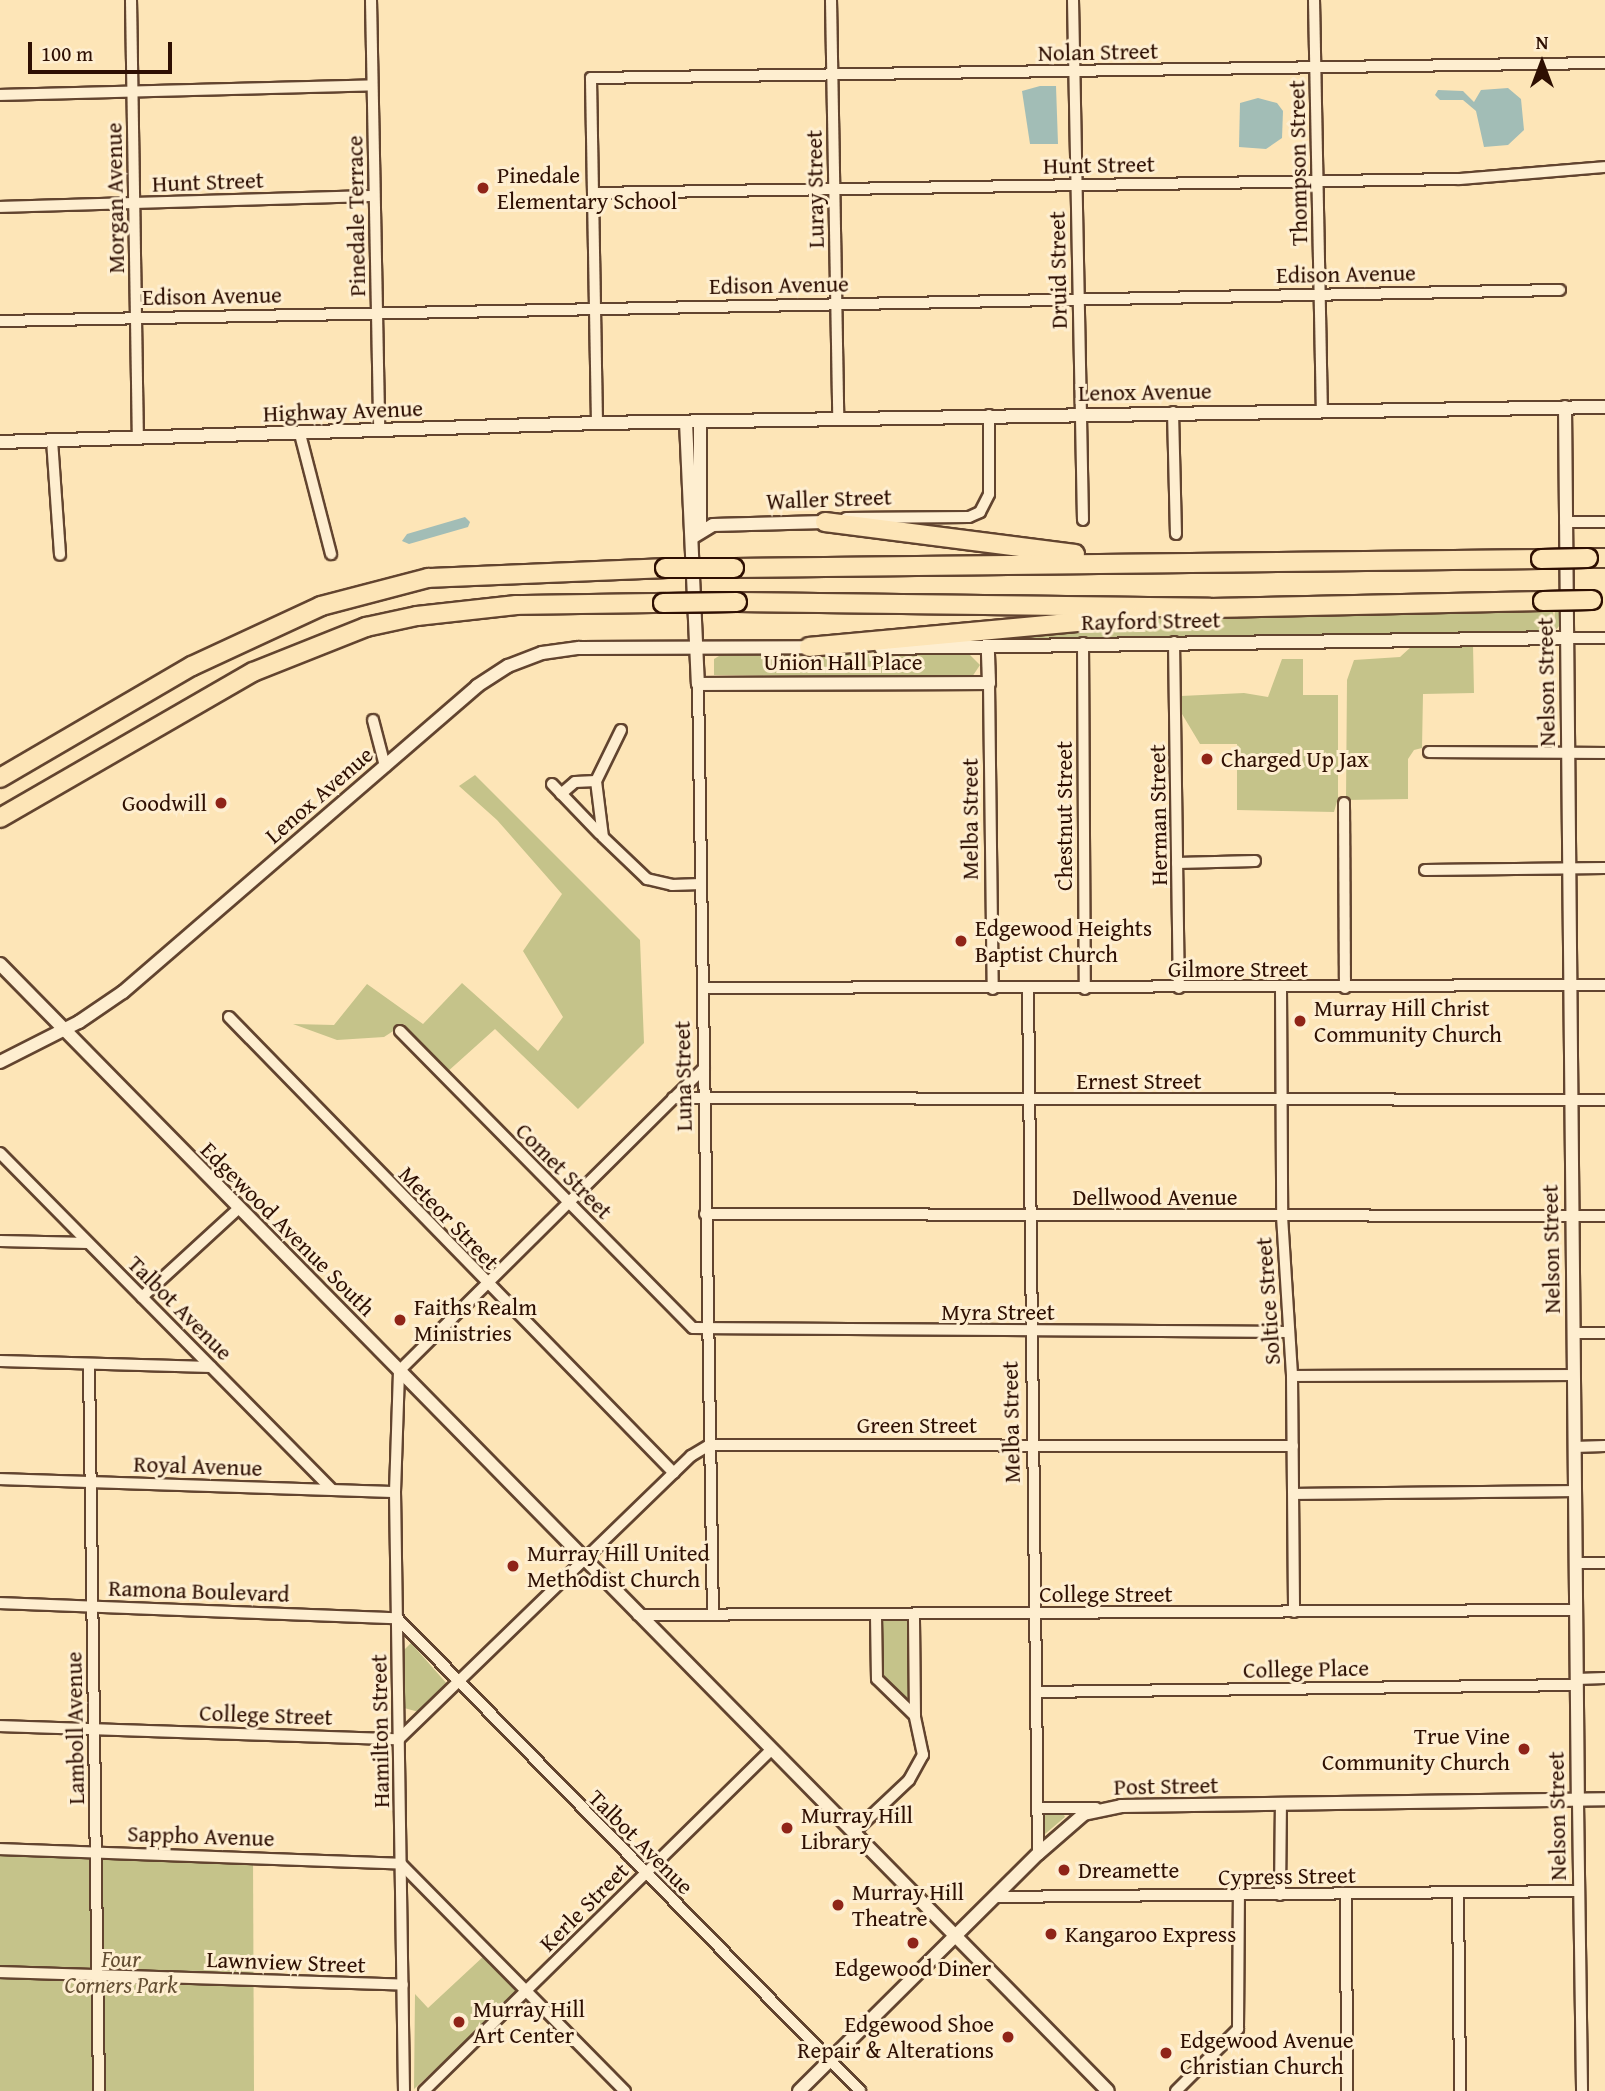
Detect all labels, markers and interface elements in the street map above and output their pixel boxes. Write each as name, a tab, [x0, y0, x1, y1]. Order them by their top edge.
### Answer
scale bar	[32, 28, 175, 72]
north arrow	[1507, 28, 1577, 98]
text: N	[1536, 28, 1548, 56]
street label: Nolan Street	[1038, 37, 1158, 67]
text: 100 m	[41, 38, 93, 69]
street label: Thompson Street	[1283, 80, 1313, 246]
street label: Morgan Avenue	[100, 122, 130, 274]
street label: Luray Street	[800, 130, 830, 248]
street label: Pinedale Terrace	[341, 135, 371, 297]
street label: Hunt Street	[1043, 150, 1155, 180]
place label: Pinedale Elementary School	[497, 161, 677, 215]
street label: Hunt Street	[152, 166, 264, 198]
marker: Pinedale Elementary School	[475, 180, 491, 196]
street label: Druid Street	[1043, 211, 1073, 329]
street label: Edison Avenue	[1276, 259, 1416, 289]
street label: Edison Avenue	[709, 270, 849, 300]
street label: Edison Avenue	[142, 281, 282, 311]
street label: Lenox Avenue	[1078, 377, 1212, 407]
street label: Highway Avenue	[263, 394, 423, 428]
street label: Waller Street	[766, 483, 892, 515]
street label: Rayford Street	[1081, 606, 1221, 636]
street label: Nelson Street	[1531, 617, 1561, 747]
street label: Union Hall Place	[763, 648, 923, 676]
street label: Lenox Avenue	[260, 741, 378, 849]
street label: Chestnut Street	[1050, 741, 1078, 891]
street label: Herman Street	[1143, 744, 1173, 886]
place label: Charged Up Jax	[1221, 745, 1369, 773]
marker: Charged Up Jax	[1199, 751, 1215, 767]
street label: Melba Street	[956, 758, 984, 880]
place label: Goodwill	[122, 789, 207, 817]
marker: Goodwill	[213, 795, 229, 811]
place label: Edgewood Heights Baptist Church	[975, 914, 1152, 968]
marker: Edgewood Heights Baptist Church	[953, 933, 969, 949]
street label: Gilmore Street	[1168, 955, 1308, 983]
place label: Murray Hill Christ Community Church	[1314, 994, 1502, 1048]
marker: Murray Hill Christ Community Church	[1292, 1013, 1308, 1029]
street label: Luna Street	[668, 1020, 698, 1132]
street label: Ernest Street	[1076, 1067, 1202, 1095]
street label: Comet Street	[510, 1117, 618, 1225]
street label: Edgewood Avenue South	[195, 1136, 381, 1322]
street label: Meteor Street	[393, 1161, 505, 1275]
street label: Dellwood Avenue	[1072, 1183, 1238, 1211]
street label: Nelson Street	[1536, 1184, 1566, 1314]
street label: Soltice Street	[1250, 1236, 1286, 1366]
street label: Talbot Avenue	[122, 1250, 238, 1366]
place label: Faiths Realm Ministries	[414, 1293, 537, 1347]
street label: Myra Street	[941, 1298, 1055, 1326]
marker: Faiths Realm Ministries	[392, 1312, 408, 1328]
street label: Melba Street	[996, 1361, 1026, 1483]
street label: Green Street	[857, 1411, 977, 1439]
street label: Royal Avenue	[133, 1450, 263, 1482]
place label: Murray Hill United Methodist Church	[527, 1539, 710, 1593]
marker: Murray Hill United Methodist Church	[505, 1558, 521, 1574]
street label: Ramona Boulevard	[108, 1574, 290, 1608]
street label: College Street	[1039, 1580, 1173, 1608]
street label: Lamboll Avenue	[60, 1651, 90, 1805]
street label: Hamilton Street	[365, 1654, 395, 1808]
street label: College Place	[1243, 1654, 1369, 1684]
street label: College Street	[199, 1699, 333, 1731]
place label: True Vine Community Church	[1322, 1722, 1510, 1776]
marker: True Vine Community Church	[1516, 1741, 1532, 1757]
street label: Nelson Street	[1542, 1751, 1572, 1881]
street label: Post Street	[1113, 1771, 1219, 1801]
street label: Talbot Avenue	[583, 1784, 699, 1900]
place label: Murray Hill Library	[801, 1801, 913, 1855]
street label: Sappho Avenue	[127, 1820, 275, 1852]
marker: Murray Hill Library	[779, 1820, 795, 1836]
place label: Dreamette	[1078, 1856, 1179, 1884]
street label: Kerle Street	[534, 1857, 634, 1957]
street label: Cypress Street	[1218, 1861, 1356, 1891]
marker: Dreamette	[1056, 1862, 1072, 1878]
place label: Murray Hill Theatre	[852, 1878, 964, 1932]
marker: Murray Hill Theatre	[830, 1897, 846, 1913]
place label: Kangaroo Express	[1065, 1920, 1236, 1948]
marker: Kangaroo Express	[1043, 1926, 1059, 1942]
marker: Edgewood Diner	[905, 1935, 921, 1951]
park label: Four Corners Park	[65, 1945, 177, 1999]
street label: Lawnview Street	[206, 1945, 366, 1979]
place label: Edgewood Diner	[835, 1954, 991, 1982]
place label: Murray Hill Art Center	[473, 1995, 585, 2049]
place label: Edgewood Shoe Repair & Alterations	[797, 2010, 994, 2064]
marker: Murray Hill Art Center	[451, 2014, 467, 2030]
place label: Edgewood Avenue Christian Church	[1180, 2026, 1354, 2080]
marker: Edgewood Shoe Repair & Alterations	[1000, 2029, 1016, 2045]
marker: Edgewood Avenue Christian Church	[1158, 2045, 1174, 2061]

